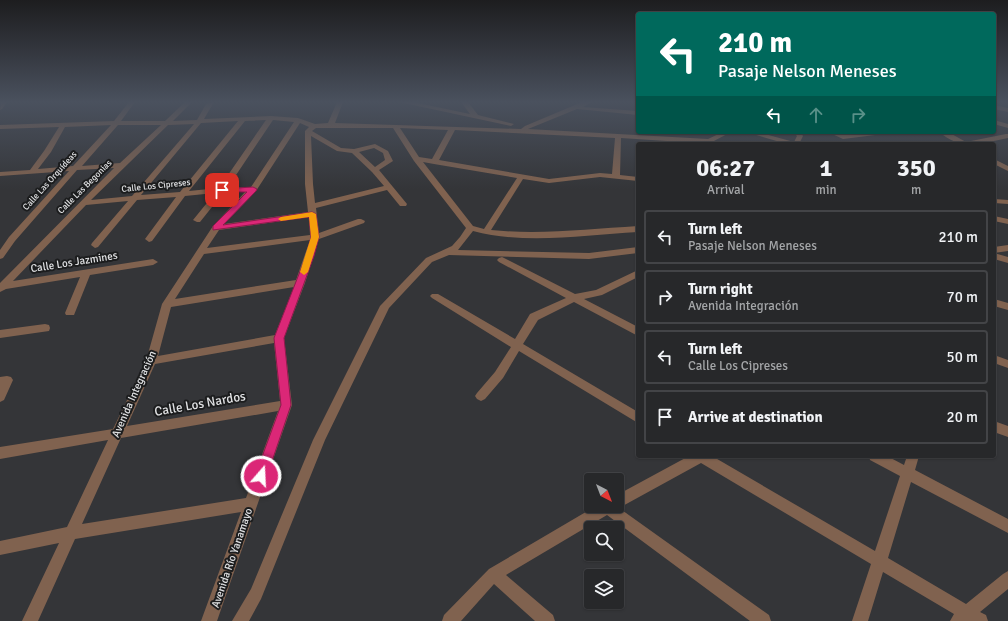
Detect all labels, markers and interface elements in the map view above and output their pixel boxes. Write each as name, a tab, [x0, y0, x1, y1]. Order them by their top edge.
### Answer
text: 210 m	[718, 26, 792, 60]
icon: left	[652, 28, 704, 80]
text: Pasaje Nelson Meneses	[718, 60, 897, 82]
icon: left	[763, 104, 785, 126]
icon: ahead	[805, 104, 827, 126]
icon: right	[847, 104, 869, 126]
street label: Calle Las Orquídeas	[21, 149, 79, 213]
text: 06:27	[696, 153, 755, 183]
text: 1	[820, 153, 832, 183]
text: 350	[897, 153, 936, 183]
street label: Calle Las Begonias	[56, 158, 114, 216]
pin	[205, 173, 239, 207]
street label: Calle Los Cipreses	[121, 177, 191, 195]
icon: arrive	[211, 179, 233, 201]
text: Arrival	[707, 182, 744, 198]
text: min	[816, 182, 837, 198]
text: m	[911, 182, 921, 198]
text: Turn left	[688, 220, 742, 238]
icon: left	[654, 226, 676, 248]
text: 210 m	[938, 228, 978, 246]
text: Pasaje Nelson Meneses	[688, 238, 817, 254]
street label: Calle Los Jazmines	[30, 249, 119, 275]
text: Turn right	[688, 280, 753, 298]
icon: right	[654, 286, 676, 308]
text: 70 m	[947, 288, 978, 306]
text: Avenida Integración	[688, 298, 799, 314]
text: Turn left	[688, 340, 742, 358]
icon: left	[654, 346, 676, 368]
text: 50 m	[947, 348, 978, 366]
street label: Avenida Integración	[109, 349, 159, 439]
text: Calle Los Cipreses	[688, 358, 788, 374]
street label: Calle Los Nardos	[153, 388, 247, 420]
icon: arrive	[654, 406, 676, 428]
text: Arrive at destination	[688, 408, 823, 426]
text: 20 m	[947, 408, 978, 426]
position arrow	[240, 455, 282, 497]
north arrow	[584, 473, 624, 513]
map controls	[584, 473, 624, 609]
street label: Avenida Río Yanamayo	[209, 506, 255, 610]
button: search	[584, 521, 624, 561]
button: layers	[584, 569, 624, 609]

